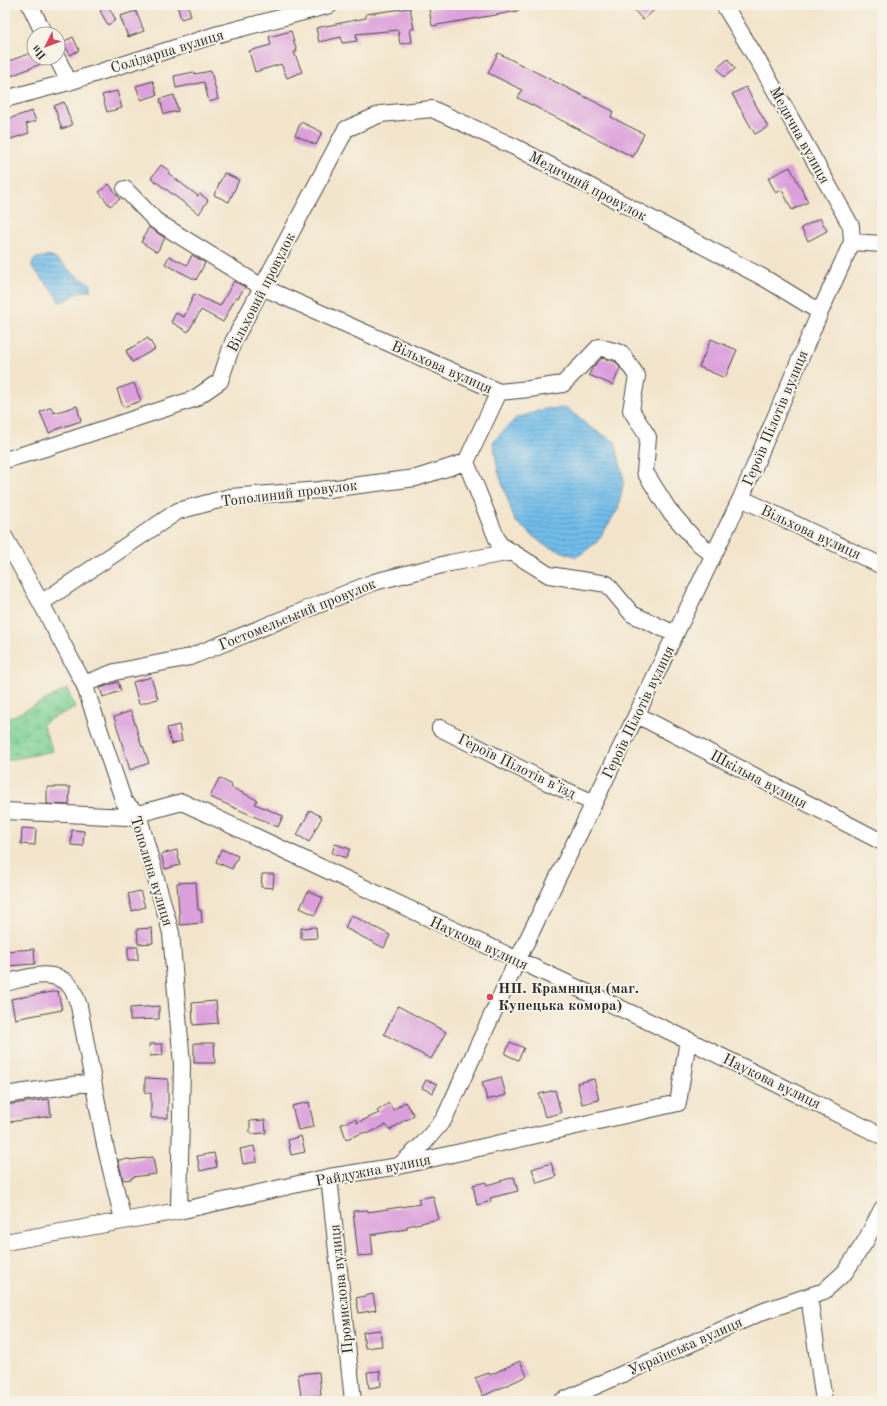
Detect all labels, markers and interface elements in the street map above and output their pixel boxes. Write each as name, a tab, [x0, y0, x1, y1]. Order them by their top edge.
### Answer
north arrow	[26, 26, 66, 66]
street label: Солідарна вулиця	[109, 28, 226, 77]
text: Пн	[31, 42, 49, 61]
street label: Медична вулиця	[766, 85, 832, 187]
street label: Медичний провулок	[526, 150, 649, 225]
street label: Вільховий провулок	[226, 230, 299, 355]
street label: Вільхова вулиця	[389, 339, 494, 397]
street label: Героїв Пілотів вулиця	[741, 348, 812, 489]
street label: Тополиний провулок	[220, 479, 359, 510]
street label: Вільхова вулиця	[758, 504, 863, 563]
street label: Гостомельський провулок	[217, 577, 379, 654]
street label: Героїв Пілотів вулиця	[601, 644, 678, 781]
street label: Героїв Пілотів в’їзд	[455, 732, 578, 803]
street label: Шкільна вулиця	[707, 748, 810, 812]
street label: Тополина вулиця	[127, 815, 174, 928]
street label: Наукова вулиця	[427, 915, 530, 974]
place label: НП. Крамниця (маг. Купецька комора)	[498, 982, 639, 1014]
marker: НП. Крамниця (маг. Купецька комора)	[485, 992, 495, 1002]
street label: Наукова вулиця	[720, 1052, 823, 1113]
street label: Райдужна вулиця	[314, 1153, 432, 1190]
street label: Промислова вулиця	[328, 1223, 357, 1354]
street label: Українська вулиця	[626, 1315, 745, 1379]

